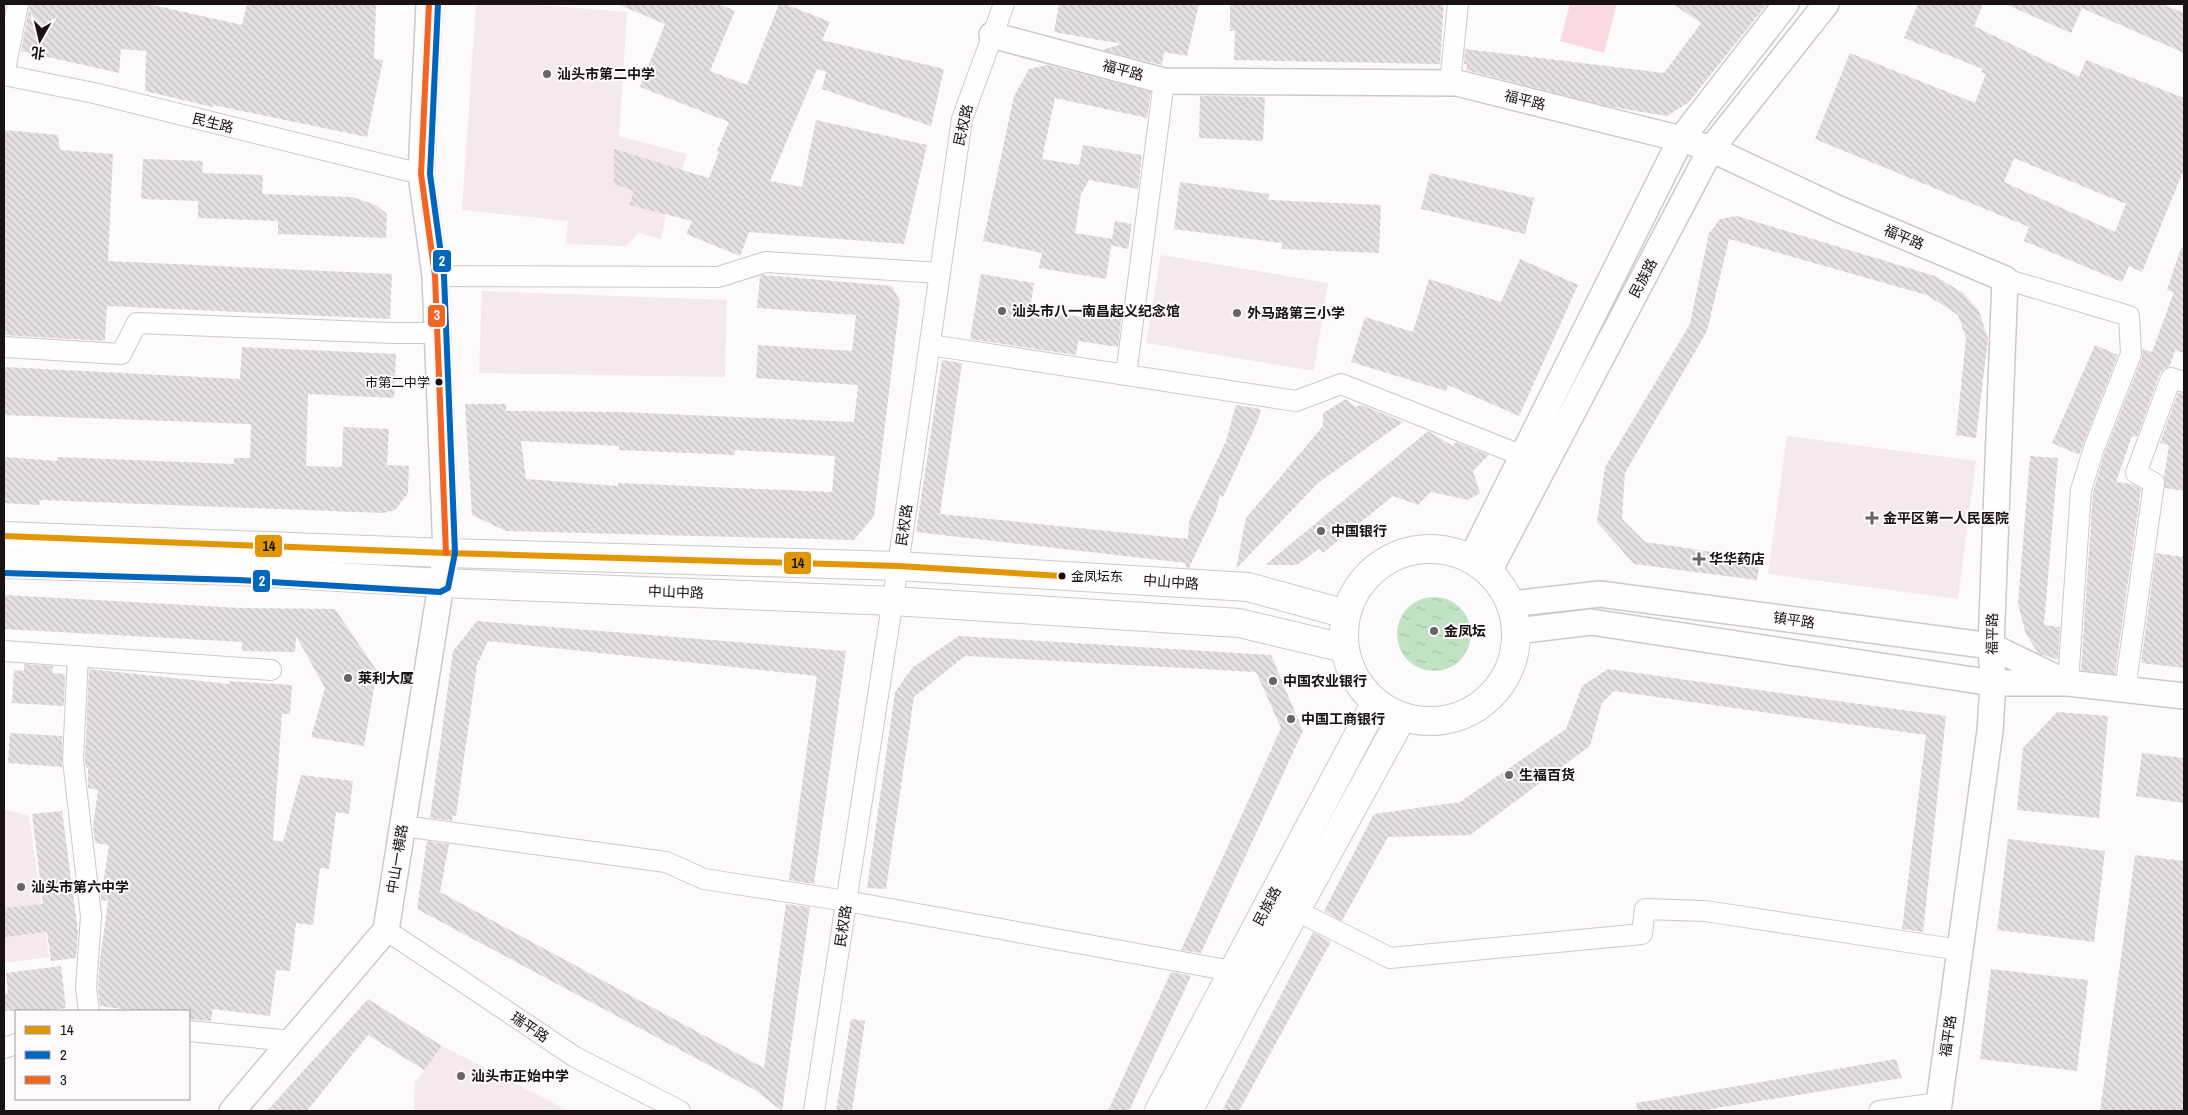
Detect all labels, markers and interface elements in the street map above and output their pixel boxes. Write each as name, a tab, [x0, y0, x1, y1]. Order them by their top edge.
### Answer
north arrow	[15, 15, 65, 65]
text: 北	[30, 43, 46, 63]
street label: 福平路	[1100, 56, 1146, 84]
place label: 汕头市第二中学	[557, 65, 655, 83]
marker: 汕头市第二中学	[541, 68, 553, 80]
street label: 福平路	[1502, 86, 1548, 114]
street label: 民权路	[950, 103, 976, 147]
street label: 民生路	[190, 109, 236, 137]
street label: 福平路	[1881, 221, 1927, 253]
line badge: 2	[432, 249, 452, 273]
text: 2	[439, 252, 445, 270]
street label: 民族路	[1625, 255, 1661, 301]
place label: 汕头市八一南昌起义纪念馆	[1012, 302, 1180, 320]
line badge: 3	[427, 304, 446, 328]
place label: 外马路第三小学	[1247, 304, 1345, 322]
marker: 汕头市八一南昌起义纪念馆	[996, 305, 1008, 317]
text: 3	[434, 306, 440, 324]
marker: 外马路第三小学	[1231, 307, 1243, 319]
place label: 市第二中学	[365, 374, 430, 391]
marker: 市第二中学	[434, 377, 444, 387]
street label: 民权路	[892, 503, 916, 547]
place label: 金平区第一人民医院	[1883, 509, 2009, 527]
marker: 金平区第一人民医院	[1865, 511, 1879, 525]
place label: 中国银行	[1331, 522, 1387, 540]
marker: 中国银行	[1315, 525, 1327, 537]
line badge: 14	[254, 534, 283, 558]
text: 14	[263, 537, 276, 555]
place label: 华华药店	[1709, 550, 1765, 568]
line badge: 14	[783, 551, 812, 575]
marker: 华华药店	[1693, 553, 1705, 565]
text: 14	[792, 554, 805, 572]
place label: 金凤坛东	[1071, 568, 1123, 585]
line badge: 2	[252, 569, 271, 593]
marker: 金凤坛东	[1057, 571, 1067, 581]
street label: 中山中路	[1142, 571, 1200, 593]
text: 2	[259, 572, 265, 590]
street label: 中山中路	[648, 582, 704, 602]
street label: 镇平路	[1772, 608, 1816, 632]
street label: 福平路	[1983, 613, 2001, 655]
place label: 金凤坛	[1444, 622, 1486, 640]
marker: 金凤坛	[1428, 625, 1440, 637]
place label: 莱利大厦	[358, 669, 414, 687]
marker: 莱利大厦	[342, 672, 354, 684]
place label: 中国农业银行	[1283, 672, 1367, 690]
marker: 中国农业银行	[1267, 675, 1279, 687]
place label: 中国工商银行	[1301, 710, 1385, 728]
marker: 中国工商银行	[1285, 713, 1297, 725]
place label: 生福百货	[1519, 766, 1575, 784]
marker: 生福百货	[1503, 769, 1515, 781]
street label: 中山一横路	[383, 823, 411, 895]
place label: 汕头市第六中学	[31, 878, 129, 896]
marker: 汕头市第六中学	[15, 881, 27, 893]
street label: 民族路	[1249, 883, 1285, 929]
street label: 民权路	[831, 904, 855, 948]
street label: 瑞平路	[508, 1008, 552, 1046]
legend	[15, 1010, 190, 1100]
street label: 福平路	[1936, 1014, 1960, 1058]
text: 14	[60, 1019, 74, 1040]
text: 2	[60, 1044, 67, 1065]
place label: 汕头市正始中学	[471, 1067, 569, 1085]
text: 3	[60, 1069, 67, 1090]
marker: 汕头市正始中学	[455, 1070, 467, 1082]

